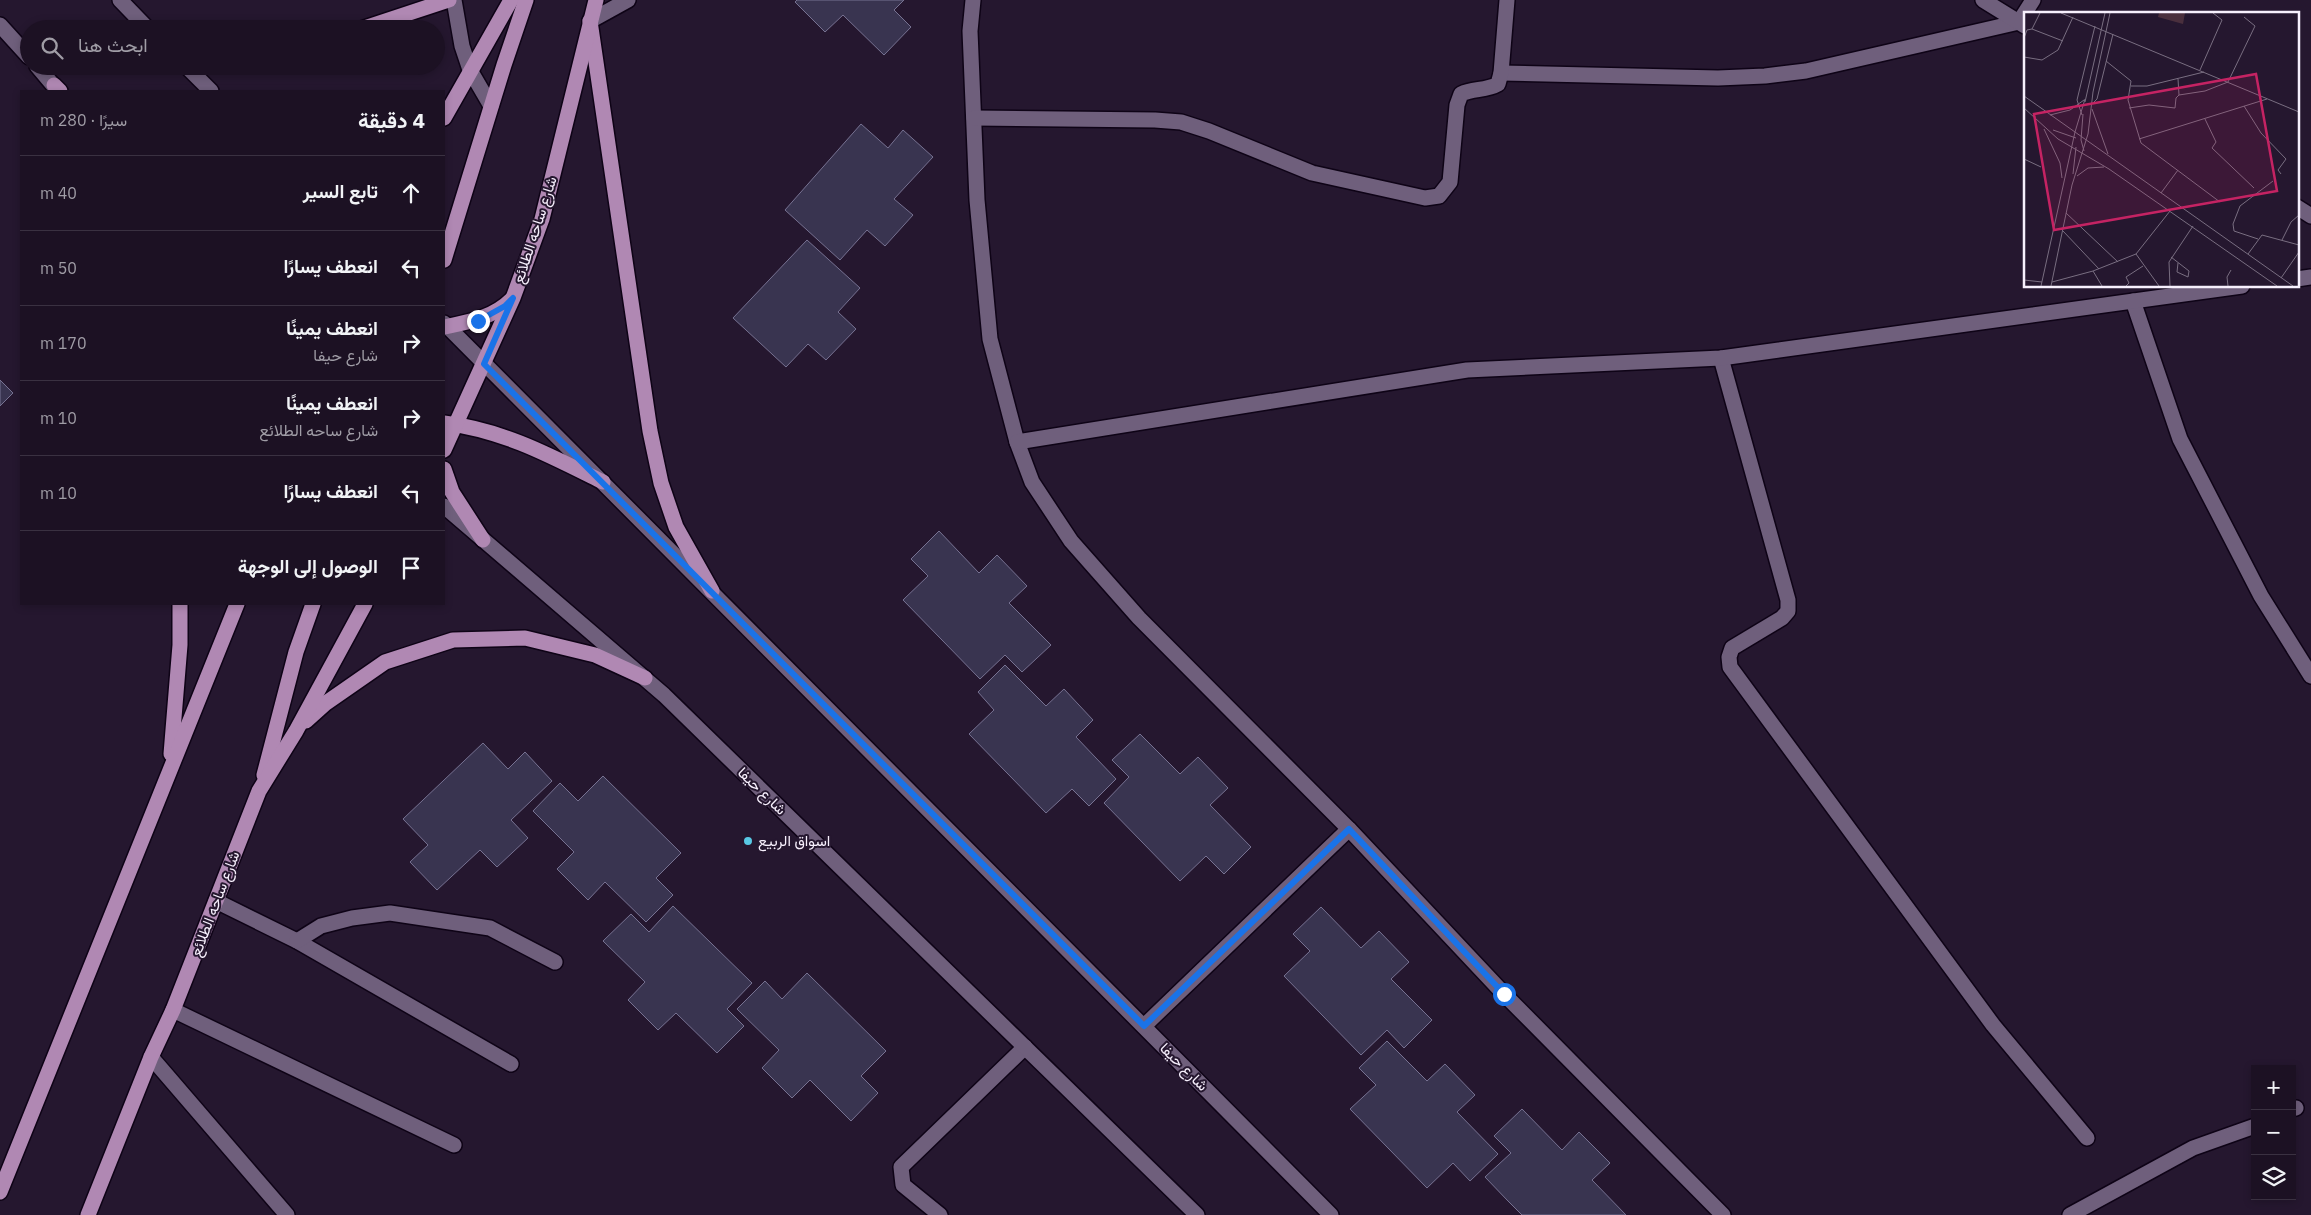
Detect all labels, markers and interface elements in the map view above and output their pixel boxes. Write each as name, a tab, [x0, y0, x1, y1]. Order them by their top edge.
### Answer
inset map	[2024, 12, 2298, 288]
search box	[20, 20, 445, 75]
text: ابحث هنا	[78, 33, 148, 57]
icon: search	[38, 34, 66, 62]
text: 4 دقيقة	[358, 106, 425, 134]
text: سيرًا · 280 m	[40, 110, 127, 130]
street label: شارع ساحه الطلائع	[508, 174, 563, 286]
text: تابع السير	[303, 179, 378, 203]
icon: ahead	[397, 179, 425, 207]
text: 40 m	[40, 183, 77, 203]
text: انعطف يسارًا	[284, 254, 378, 278]
icon: left	[397, 254, 425, 282]
text: 50 m	[40, 258, 77, 278]
route end	[467, 310, 490, 333]
text: انعطف يمينًا	[286, 316, 378, 340]
icon: right	[397, 329, 425, 357]
text: 170 m	[40, 333, 87, 353]
text: شارع حيفا	[313, 345, 378, 365]
text: انعطف يمينًا	[286, 391, 378, 415]
icon: right	[397, 404, 425, 432]
text: 10 m	[40, 408, 77, 428]
text: شارع ساحه الطلائع	[259, 420, 378, 440]
text: انعطف يسارًا	[284, 479, 378, 503]
icon: left	[397, 479, 425, 507]
text: 10 m	[40, 483, 77, 503]
text: الوصول إلى الوجهة	[238, 554, 378, 578]
icon: arrive	[397, 554, 425, 582]
street label: شارع حيفا	[733, 763, 791, 820]
place label: اسواق الربيع	[758, 831, 830, 852]
marker: اسواق الربيع	[742, 835, 754, 847]
street label: شارع ساحه الطلائع	[186, 848, 245, 960]
route start	[1493, 983, 1516, 1006]
street label: شارع حيفا	[1155, 1039, 1213, 1096]
map controls	[2251, 1065, 2296, 1200]
button: +	[2251, 1065, 2296, 1110]
button: −	[2251, 1110, 2296, 1155]
button: layers	[2251, 1155, 2296, 1200]

